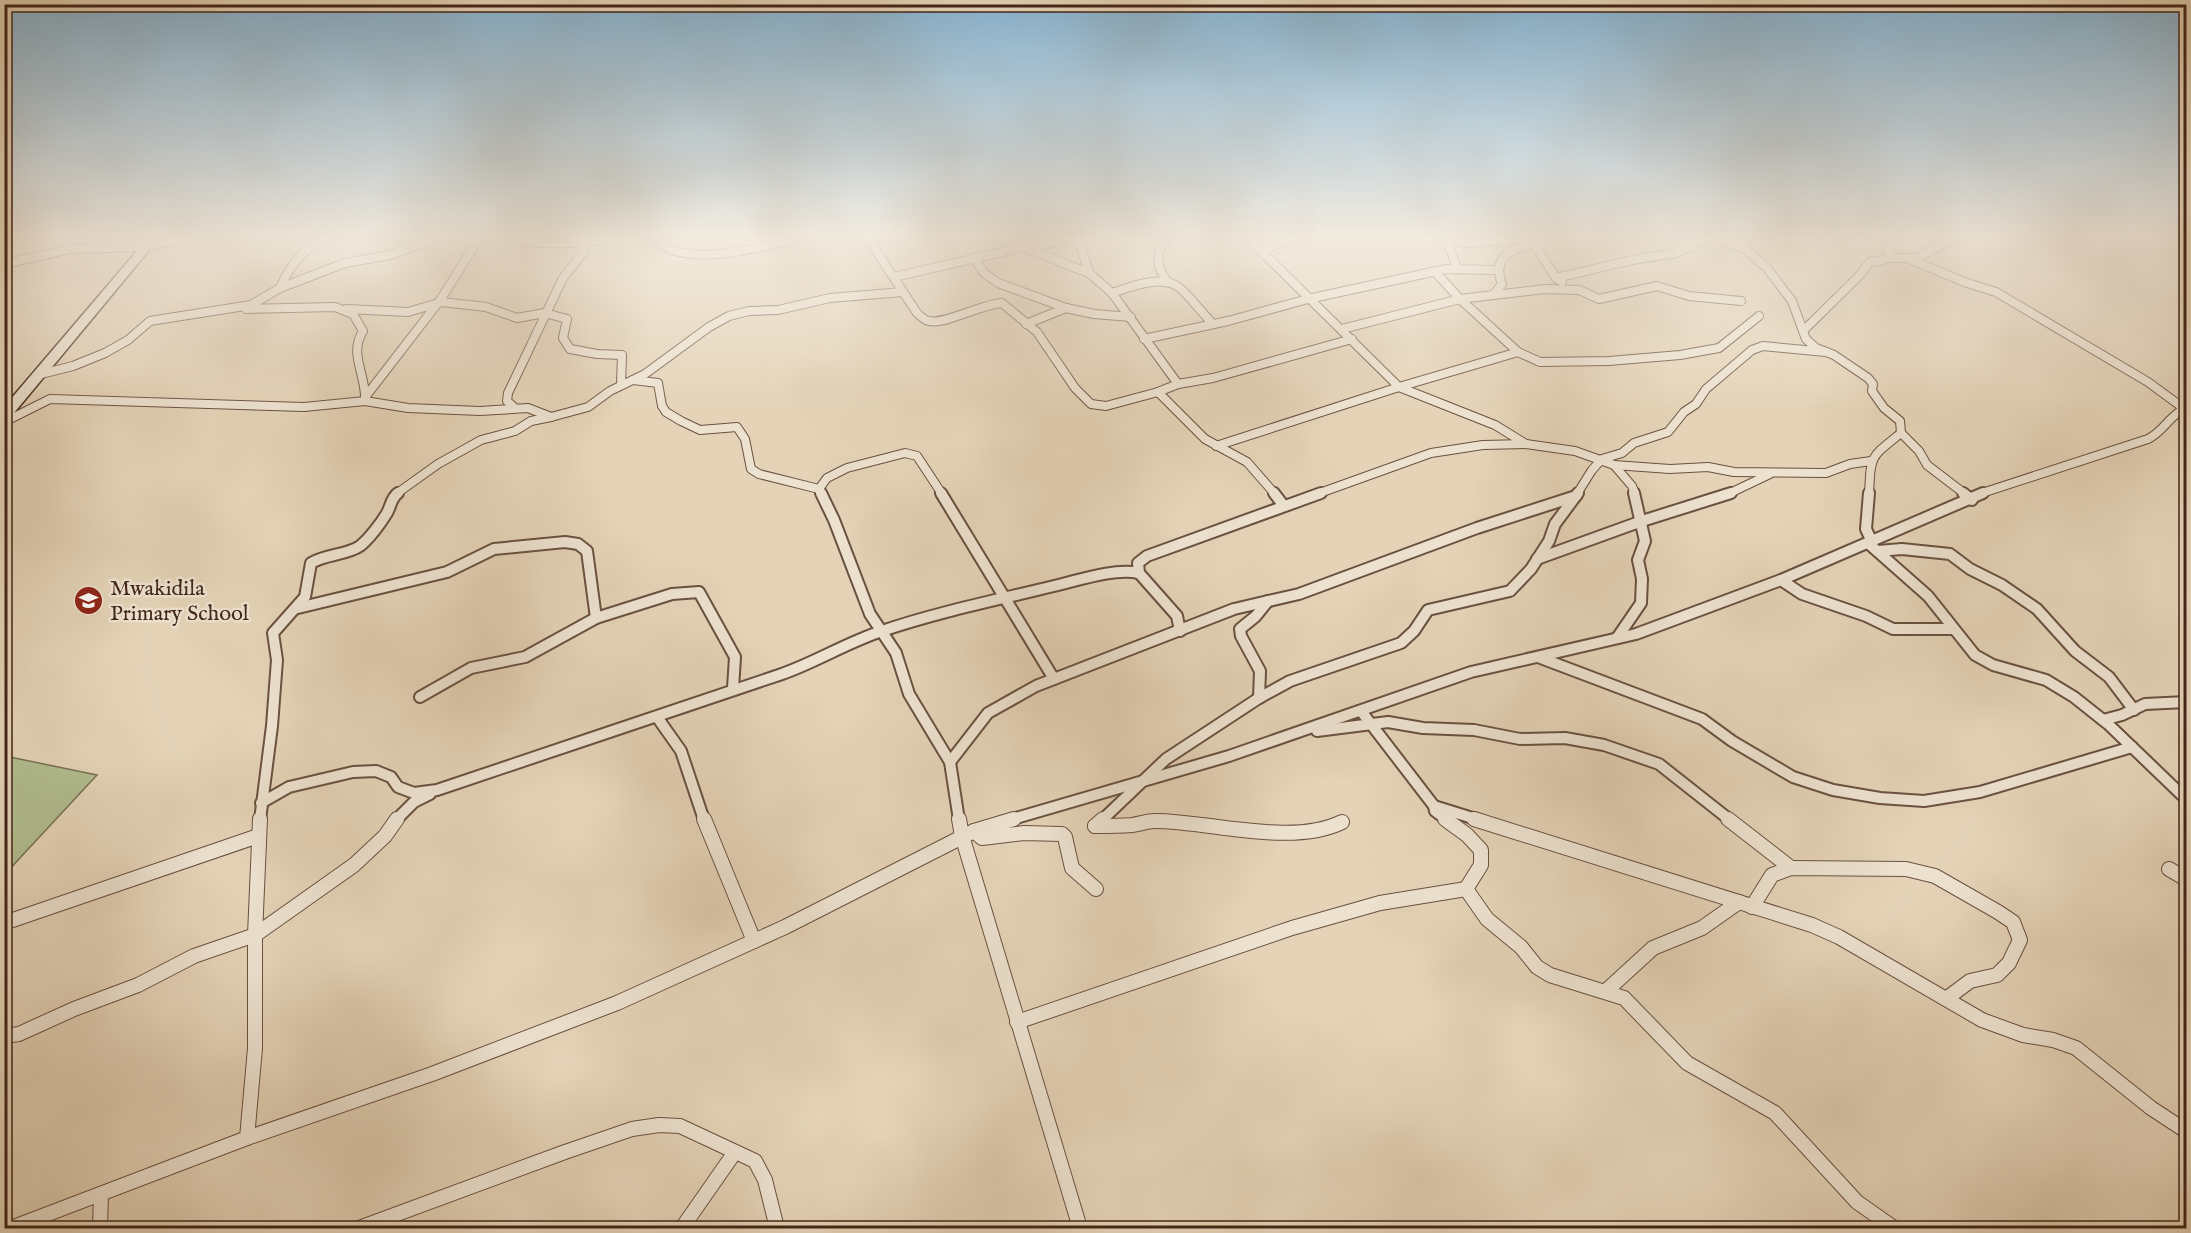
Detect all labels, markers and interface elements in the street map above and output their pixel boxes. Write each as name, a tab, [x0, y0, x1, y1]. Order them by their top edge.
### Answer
place label: Mwakidila Primary School	[110, 575, 249, 628]
school or university icon: Mwakidila Primary School	[73, 584, 105, 616]

